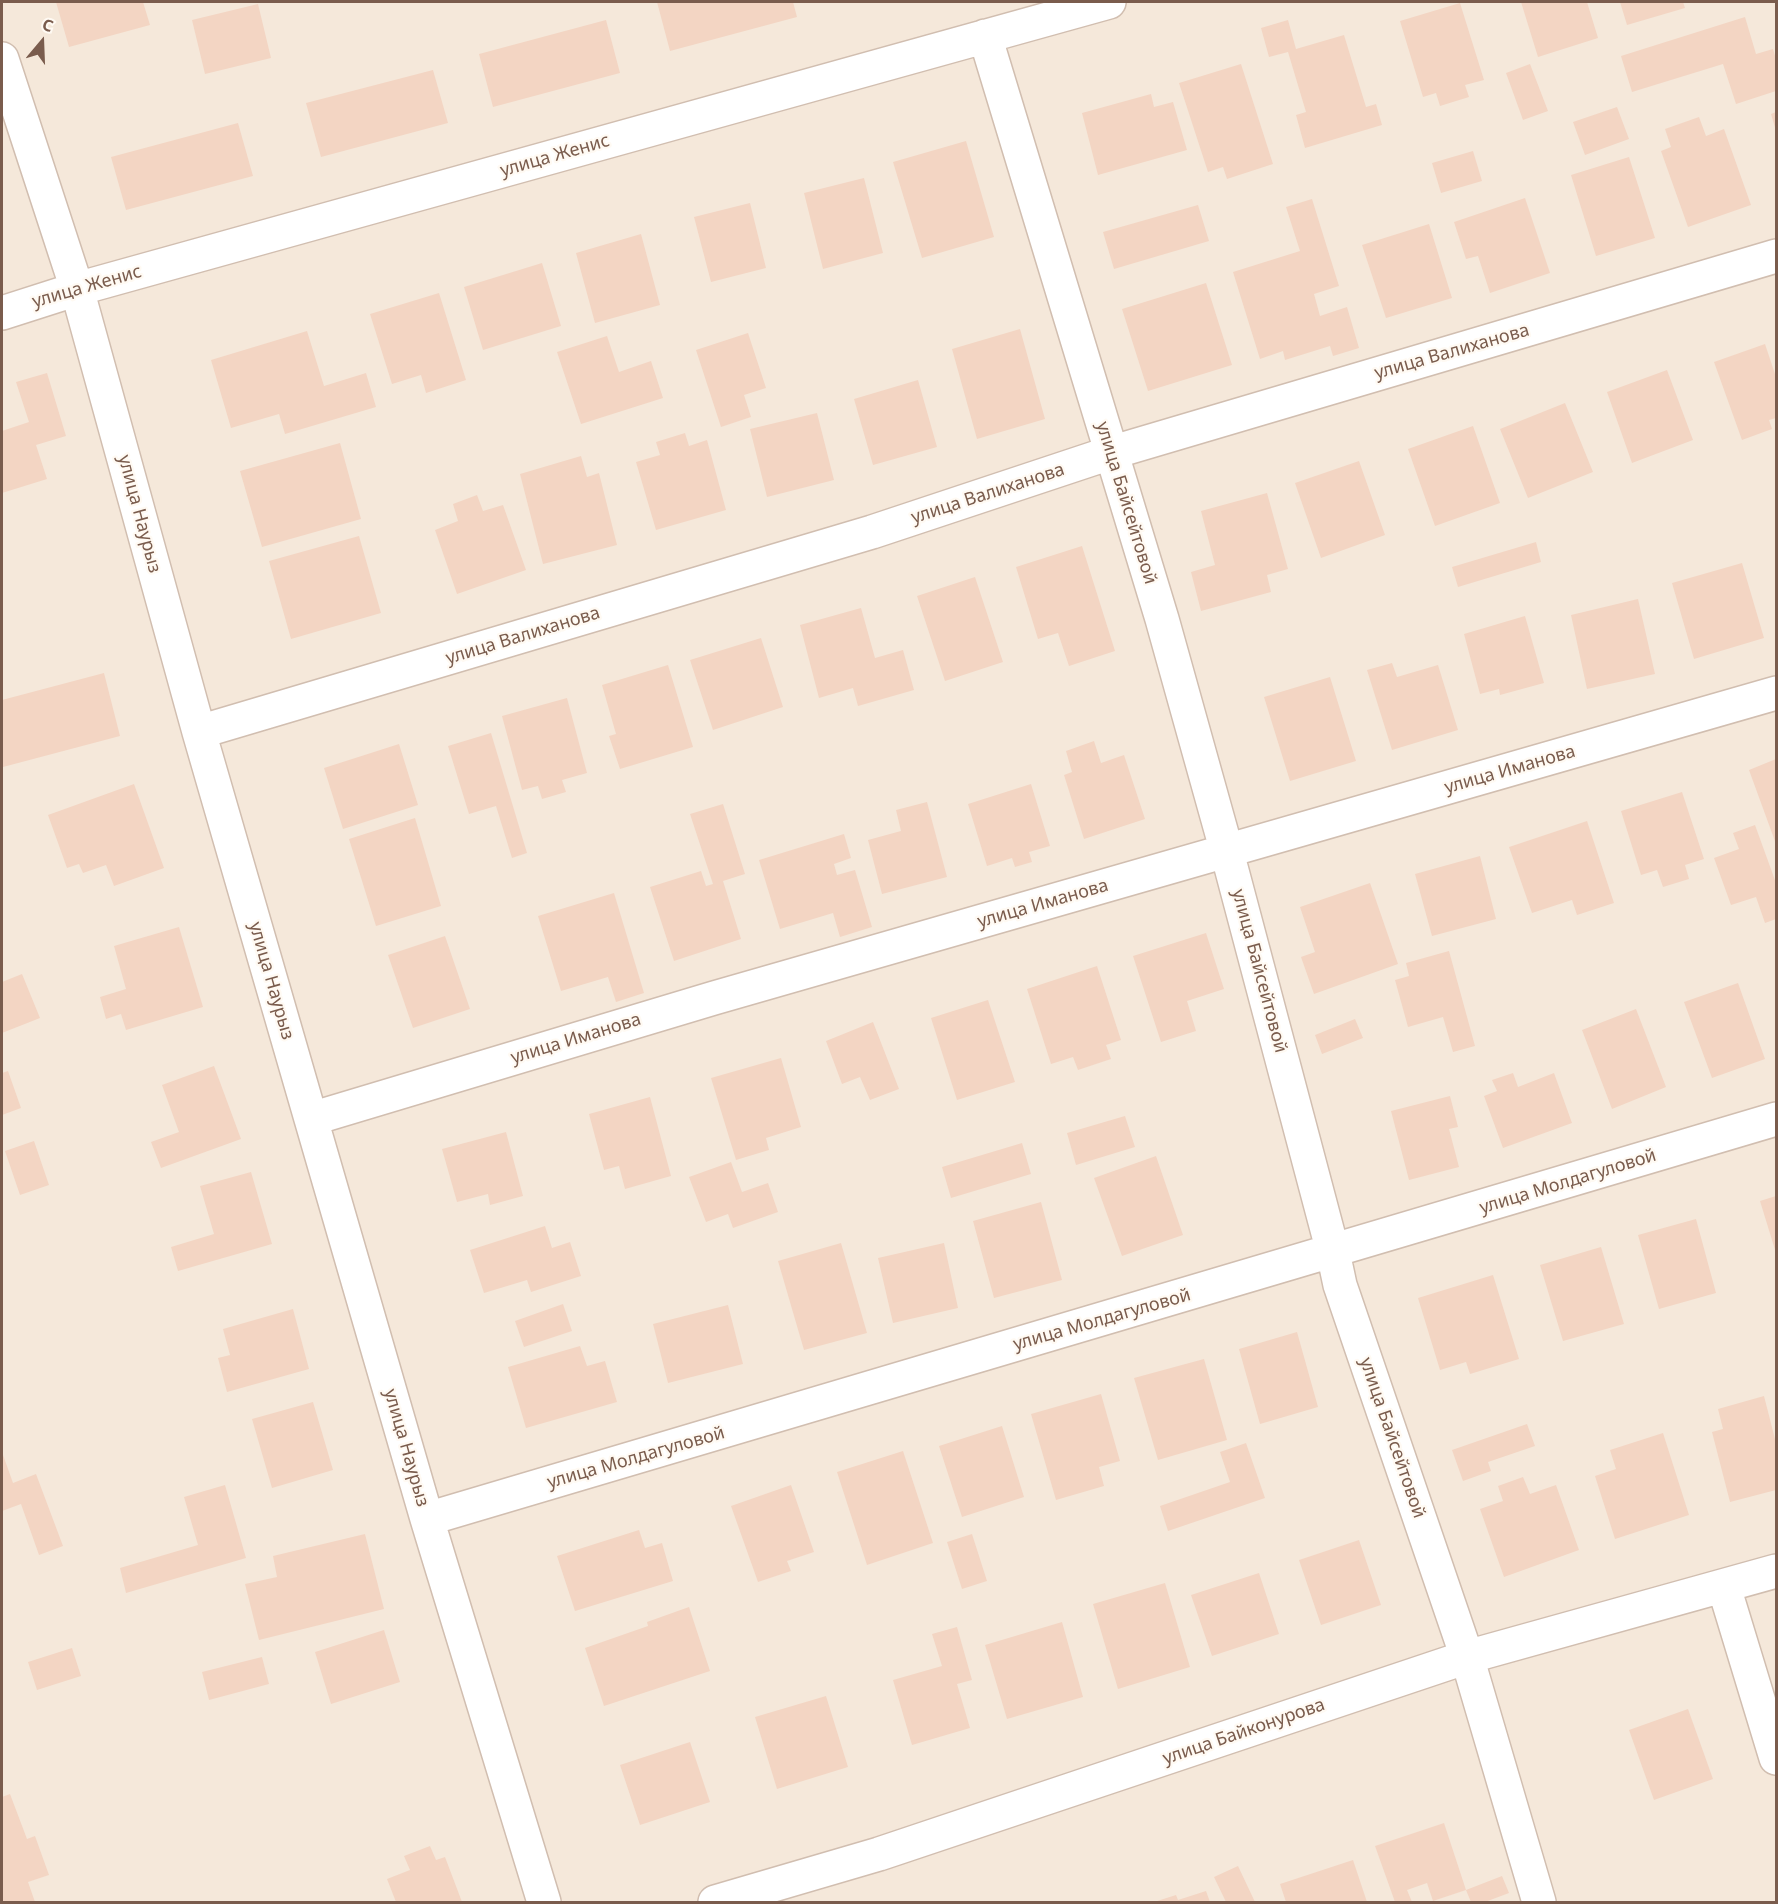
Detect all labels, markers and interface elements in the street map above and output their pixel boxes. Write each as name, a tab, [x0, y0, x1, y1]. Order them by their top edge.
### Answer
north arrow	[12, 12, 72, 72]
text: С	[39, 13, 56, 37]
street label: улица Женис	[498, 130, 612, 182]
street label: улица Женис	[30, 261, 144, 313]
street label: улица Валиханова	[1372, 320, 1532, 384]
street label: улица Байсейтовой	[1091, 419, 1161, 587]
street label: улица Наурыз	[113, 453, 165, 575]
street label: улица Валиханова	[909, 459, 1067, 529]
street label: улица Валиханова	[443, 602, 603, 670]
street label: улица Иманова	[1442, 741, 1578, 799]
street label: улица Иманова	[975, 875, 1111, 933]
street label: улица Байсейтовой	[1227, 887, 1291, 1055]
street label: улица Наурыз	[244, 920, 298, 1042]
street label: улица Иманова	[508, 1009, 644, 1069]
street label: улица Молдагуловой	[1477, 1145, 1659, 1219]
street label: улица Молдагуловой	[1011, 1284, 1193, 1356]
street label: улица Байсейтовой	[1354, 1355, 1430, 1521]
street label: улица Наурыз	[379, 1387, 433, 1509]
street label: улица Молдагуловой	[545, 1422, 727, 1494]
street label: улица Байконурова	[1160, 1694, 1328, 1770]

